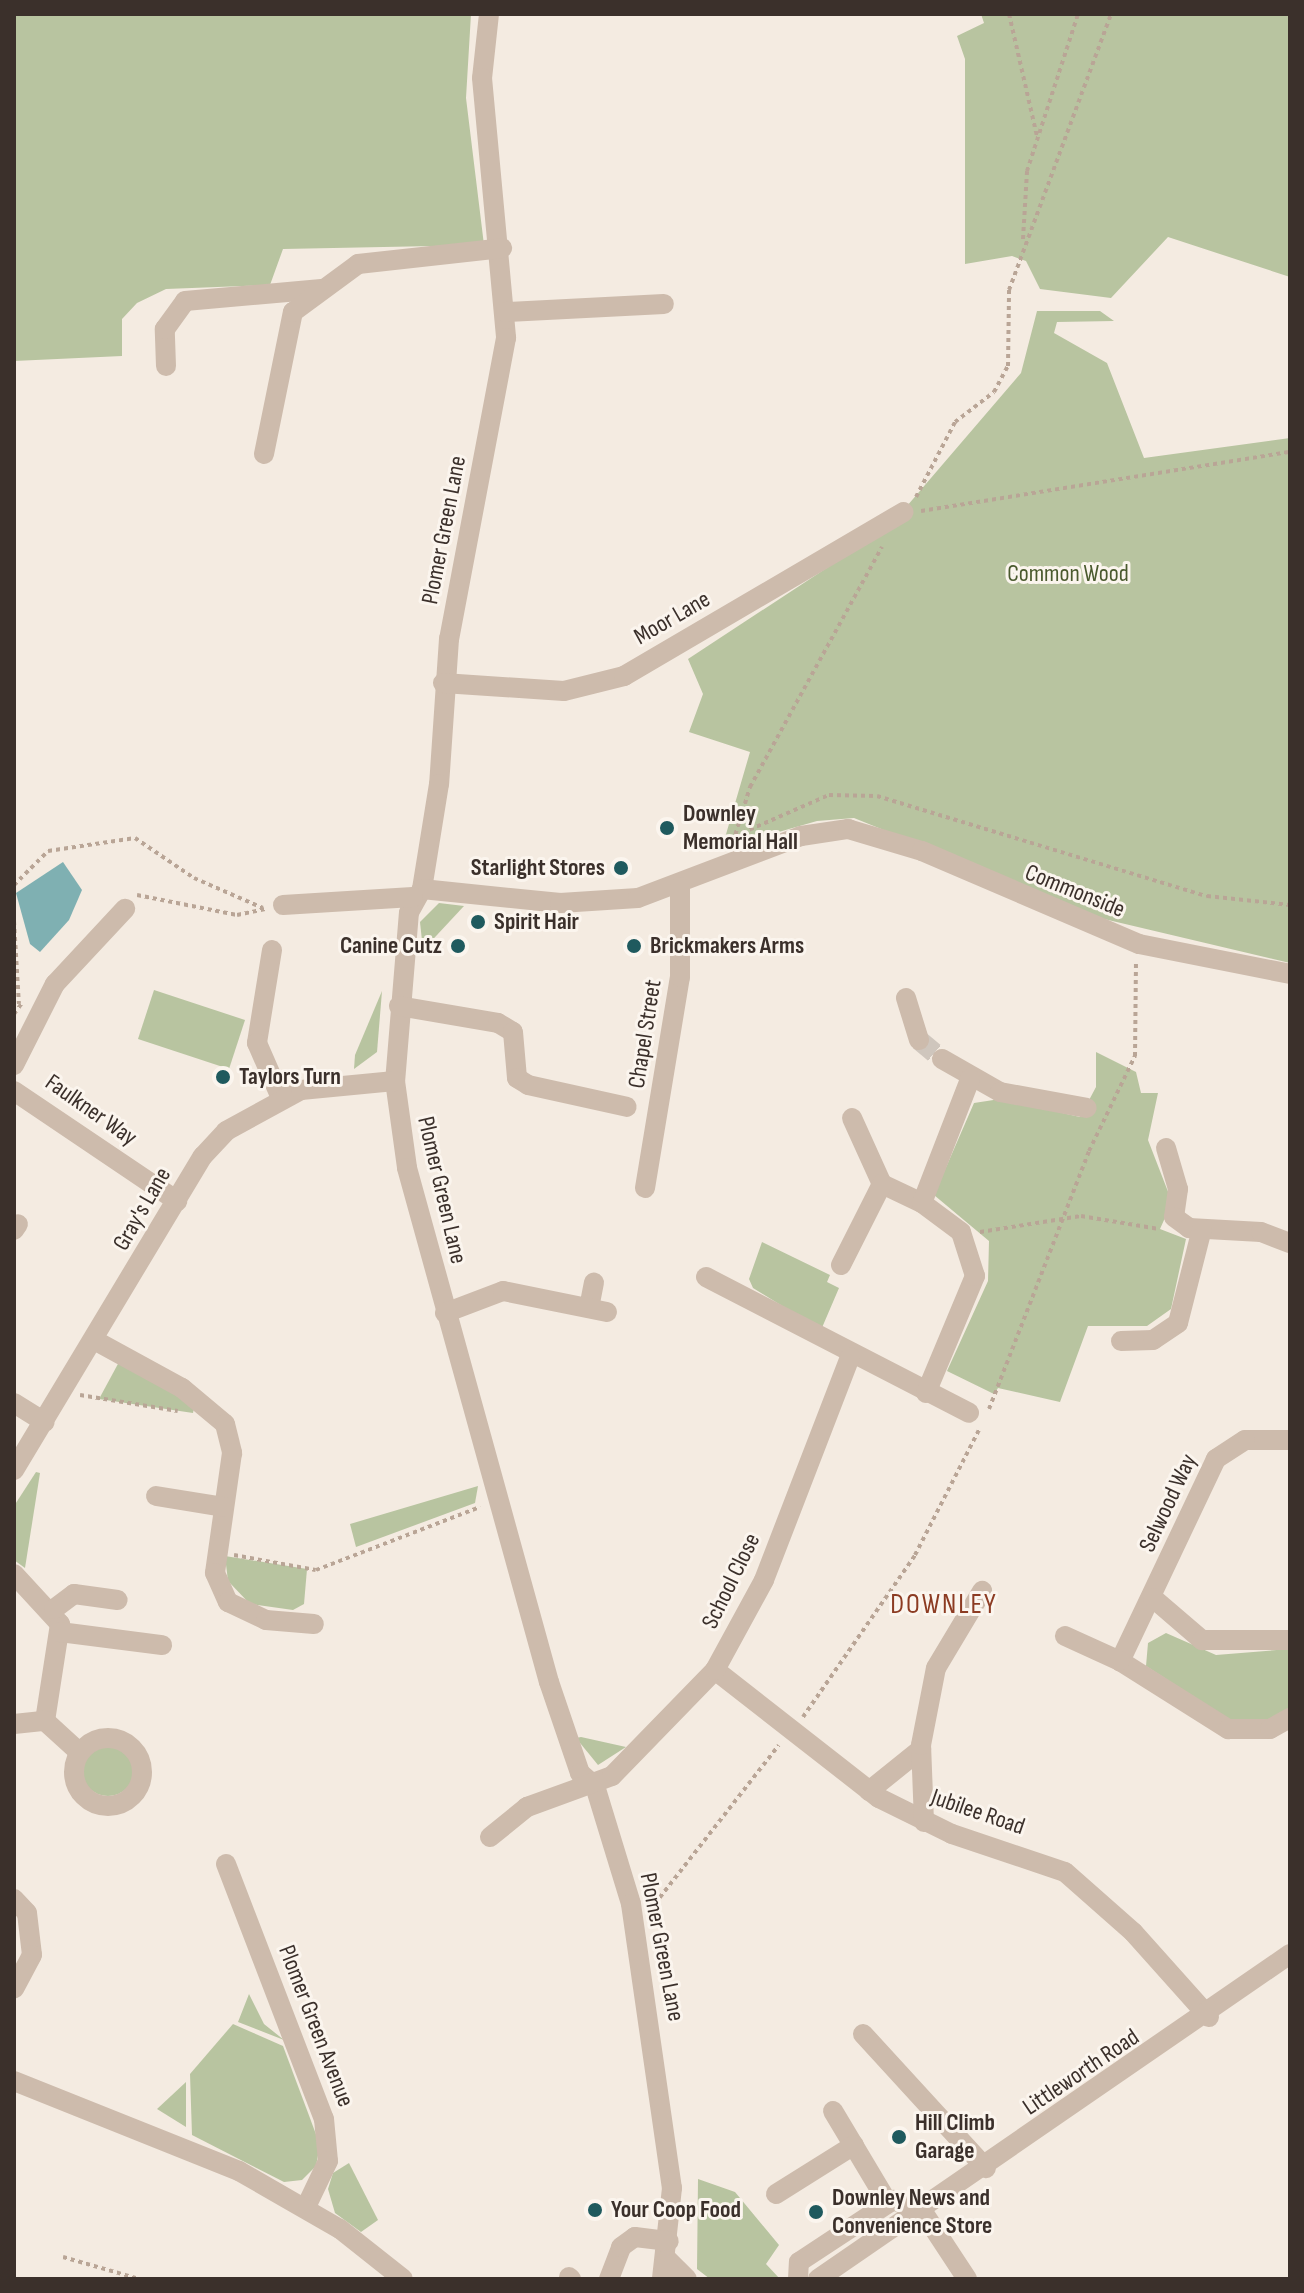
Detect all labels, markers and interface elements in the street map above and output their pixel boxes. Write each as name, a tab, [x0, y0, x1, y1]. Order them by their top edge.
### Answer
street label: Plomer Green Lane	[416, 454, 472, 606]
park label: Common Wood	[1007, 560, 1129, 588]
street label: Moor Lane	[629, 585, 715, 651]
place label: Downley Memorial Hall	[683, 800, 798, 856]
marker: Downley Memorial Hall	[658, 819, 676, 837]
place label: Starlight Stores	[471, 854, 605, 882]
street label: Commonside	[1021, 858, 1129, 924]
marker: Starlight Stores	[612, 859, 630, 877]
place label: Spirit Hair	[494, 908, 579, 936]
marker: Spirit Hair	[469, 913, 487, 931]
place label: Canine Cutz	[340, 932, 442, 960]
place label: Brickmakers Arms	[650, 932, 804, 960]
marker: Canine Cutz	[449, 937, 467, 955]
marker: Brickmakers Arms	[625, 937, 643, 955]
street label: Chapel Street	[622, 978, 668, 1090]
place label: Taylors Turn	[239, 1063, 341, 1091]
street label: Faulkner Way	[40, 1068, 142, 1152]
marker: Taylors Turn	[214, 1068, 232, 1086]
street label: Plomer Green Lane	[411, 1114, 473, 1266]
street label: Gray's Lane	[107, 1162, 177, 1256]
street label: Selwood Way	[1133, 1449, 1203, 1557]
street label: School Close	[696, 1529, 766, 1633]
district label: DOWNLEY	[890, 1588, 998, 1622]
street label: Jubilee Road	[927, 1783, 1029, 1841]
street label: Plomer Green Lane	[634, 1871, 690, 2023]
street label: Plomer Green Avenue	[272, 1941, 360, 2111]
street label: Littleworth Road	[1017, 2023, 1145, 2121]
place label: Hill Climb Garage	[915, 2109, 995, 2165]
marker: Hill Climb Garage	[890, 2128, 908, 2146]
place label: Downley News and Convenience Store	[832, 2184, 992, 2240]
place label: Your Coop Food	[611, 2196, 741, 2224]
marker: Your Coop Food	[586, 2201, 604, 2219]
marker: Downley News and Convenience Store	[807, 2203, 825, 2221]

